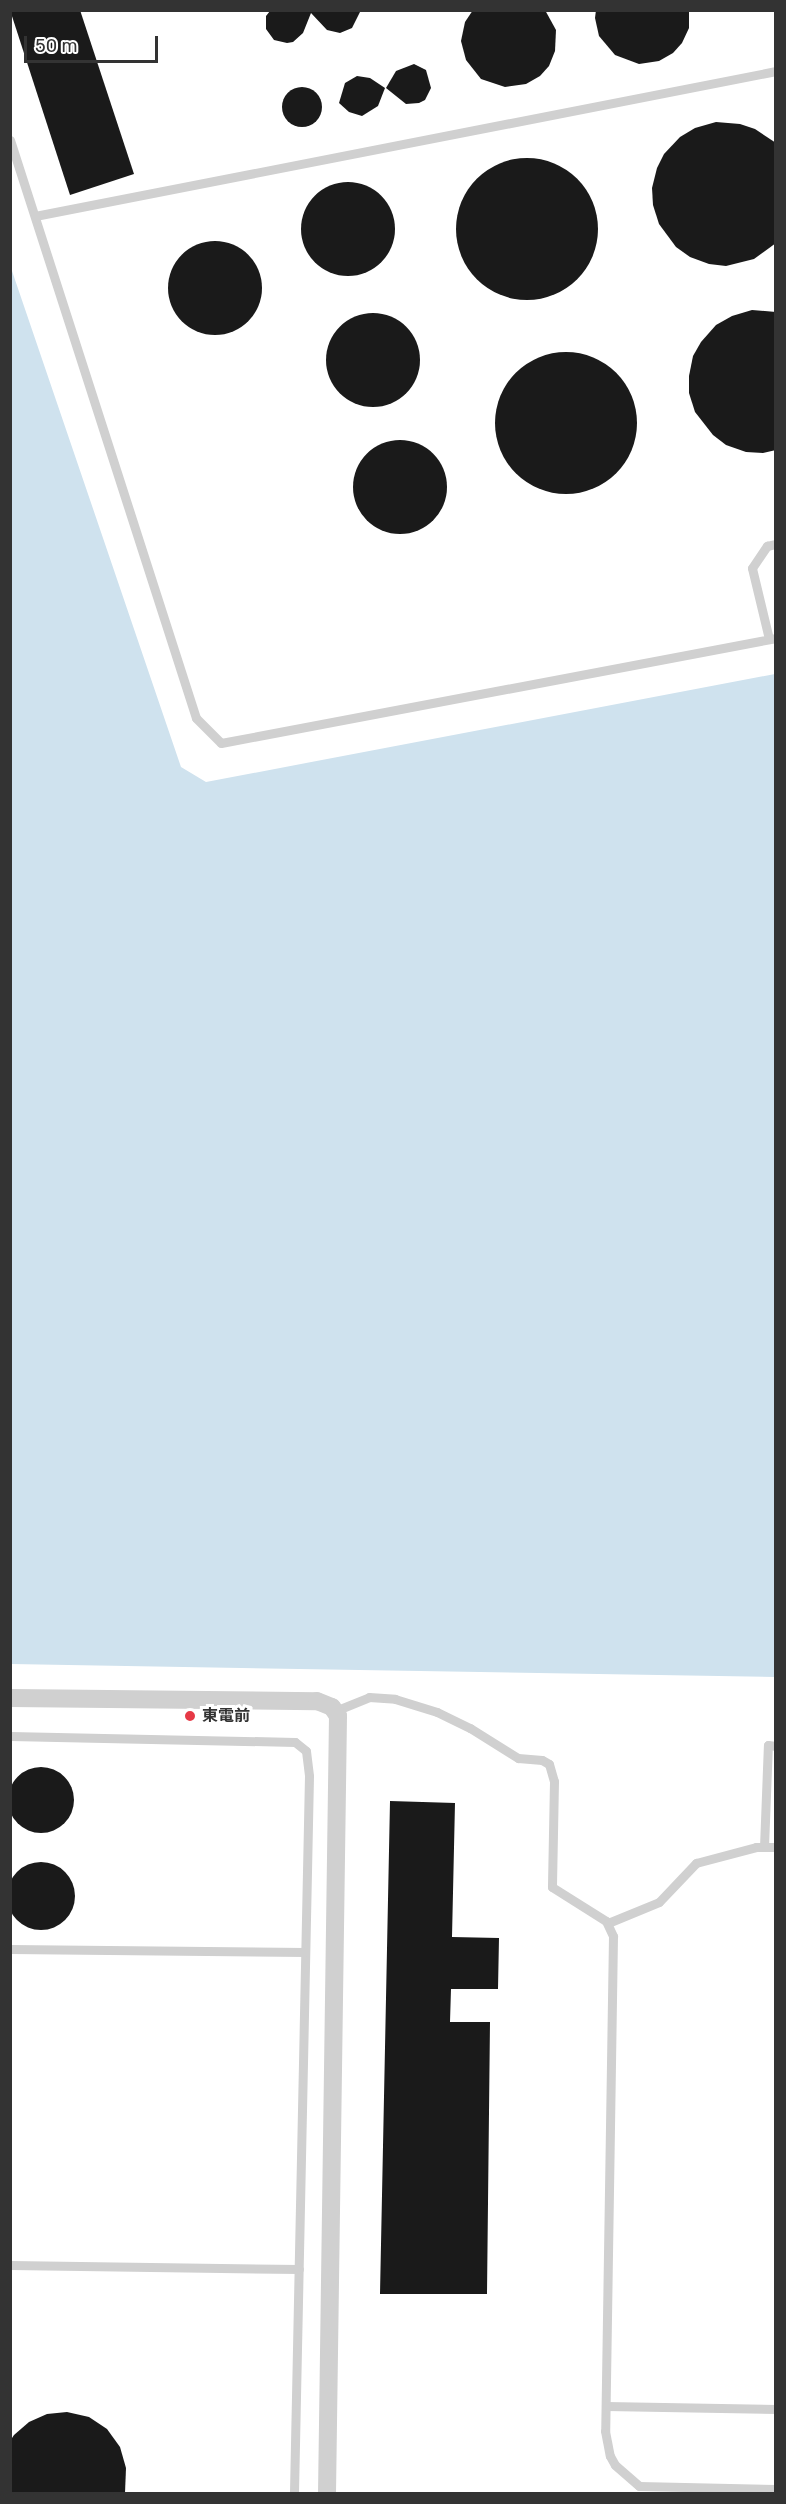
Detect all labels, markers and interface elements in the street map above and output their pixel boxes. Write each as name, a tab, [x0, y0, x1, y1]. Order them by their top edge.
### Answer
scale bar	[27, 24, 160, 62]
text: 50 m	[35, 35, 78, 57]
place label: 東電前	[202, 1706, 250, 1726]
marker: 東電前	[183, 1709, 197, 1723]

